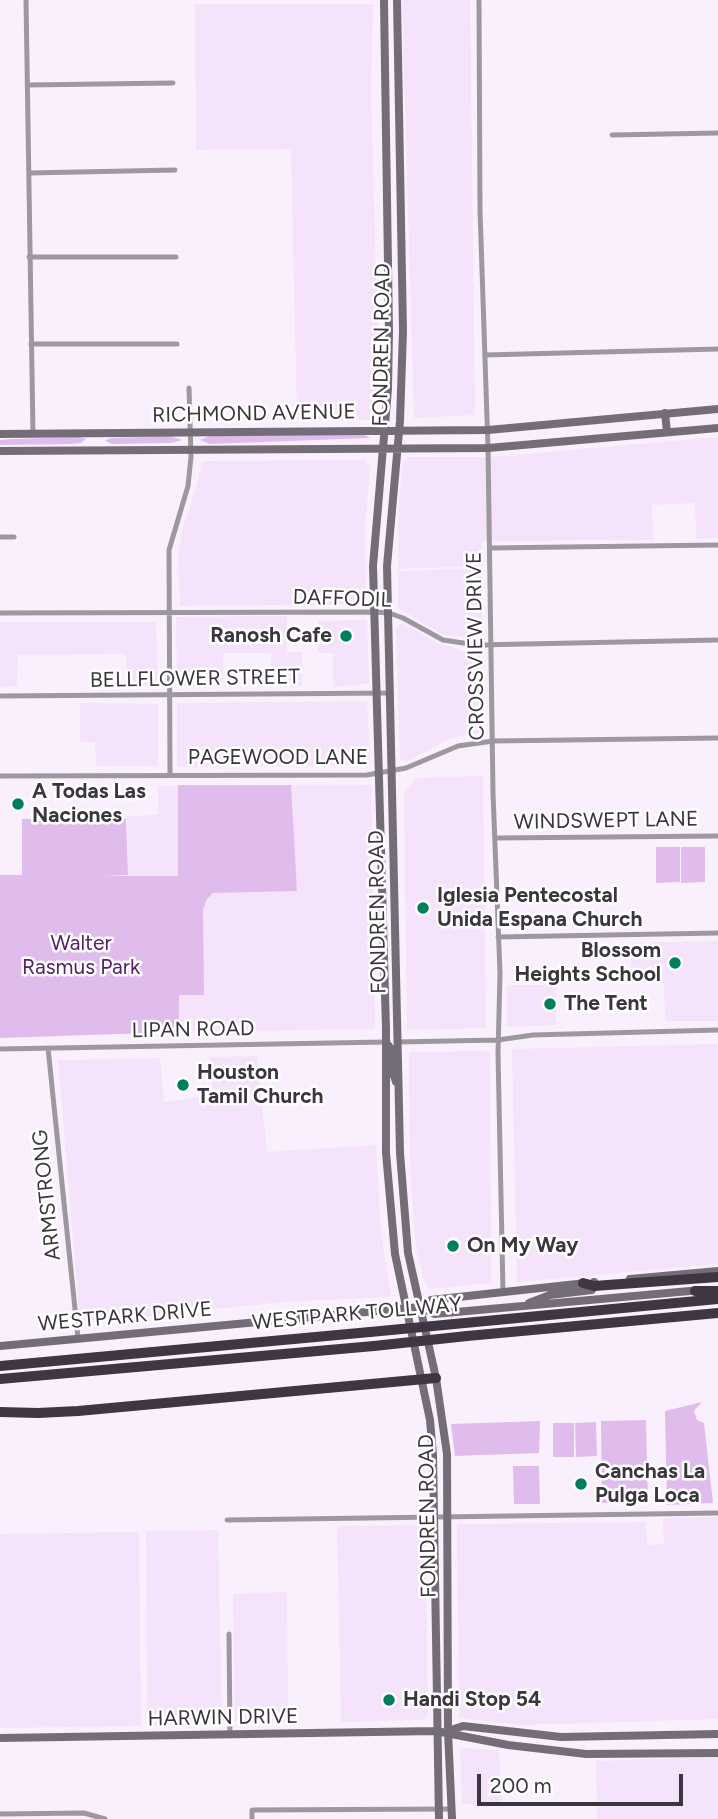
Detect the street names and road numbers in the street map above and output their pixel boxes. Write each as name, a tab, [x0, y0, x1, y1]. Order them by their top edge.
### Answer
street label: FONDREN ROAD	[368, 263, 396, 427]
street label: RICHMOND AVENUE	[152, 400, 356, 428]
street label: CROSSVIEW DRIVE	[462, 551, 490, 741]
street label: DAFFODIL	[292, 585, 392, 613]
street label: BELLFLOWER STREET	[90, 665, 300, 693]
street label: PAGEWOOD LANE	[188, 745, 368, 771]
street label: WINDSWEPT LANE	[513, 807, 699, 835]
street label: FONDREN ROAD	[364, 830, 392, 994]
street label: LIPAN ROAD	[132, 1016, 254, 1044]
street label: ARMSTRONG	[28, 1128, 66, 1262]
street label: WESTPARK TOLLWAY	[251, 1292, 463, 1336]
street label: WESTPARK DRIVE	[37, 1297, 213, 1337]
street label: FONDREN ROAD	[414, 1434, 442, 1598]
street label: HARWIN DRIVE	[147, 1704, 299, 1732]

